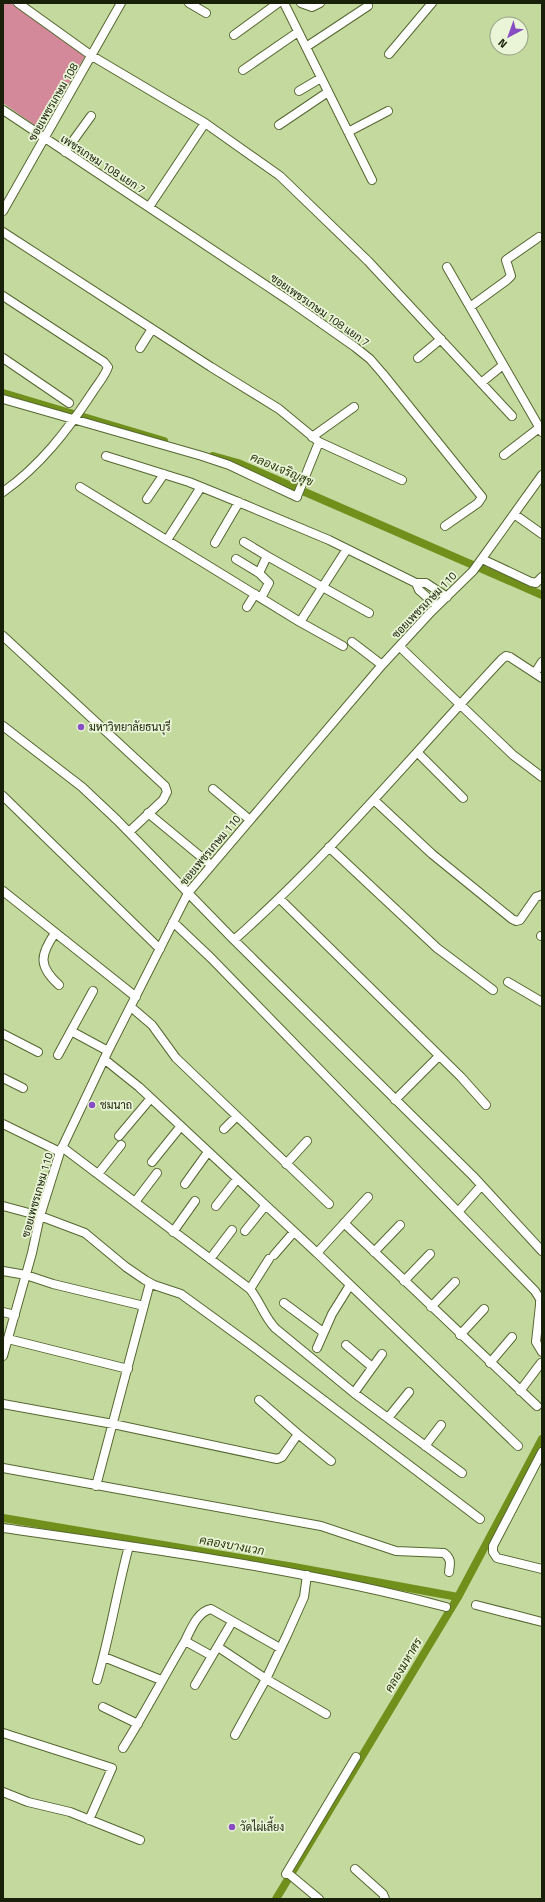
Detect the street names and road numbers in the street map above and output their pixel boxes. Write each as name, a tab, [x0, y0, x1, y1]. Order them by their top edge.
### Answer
street label: ซอยเพชรเกษม 108	[24, 60, 82, 144]
street label: เพชรเกษม 108 แยก 7	[57, 131, 149, 197]
street label: ซอยเพชรเกษม 108 แยก 7	[267, 270, 373, 350]
street label: ซอยเพชรเกษม 110	[388, 568, 460, 642]
street label: ซอยเพชรเกษม 110	[176, 811, 244, 889]
street label: ซอยเพชรเกษม 110	[17, 1151, 57, 1239]

